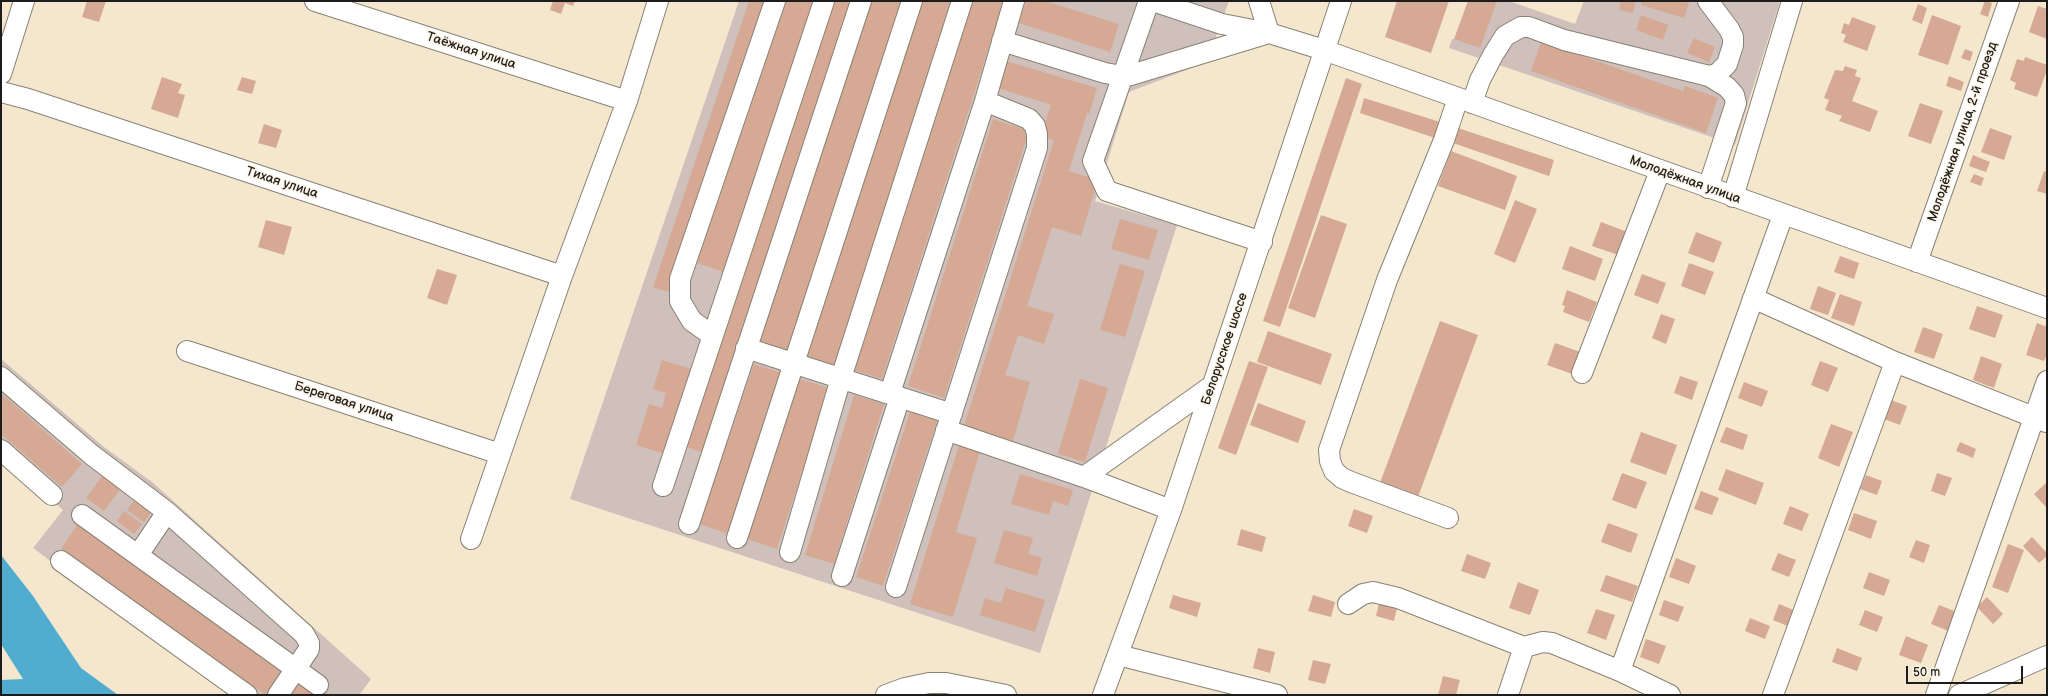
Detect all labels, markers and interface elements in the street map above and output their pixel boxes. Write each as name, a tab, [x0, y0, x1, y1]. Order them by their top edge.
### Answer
street label: Таёжная улица	[424, 29, 518, 73]
street label: Молодёжная улица, 2-й проезд	[1925, 40, 2001, 224]
street label: Молодёжная улица	[1627, 153, 1743, 207]
street label: Тихая улица	[244, 164, 320, 202]
street label: Белорусское шоссе	[1198, 291, 1252, 407]
street label: Береговая улица	[292, 379, 396, 425]
scale bar	[1908, 658, 2025, 684]
text: 50 m	[1913, 665, 1940, 680]

